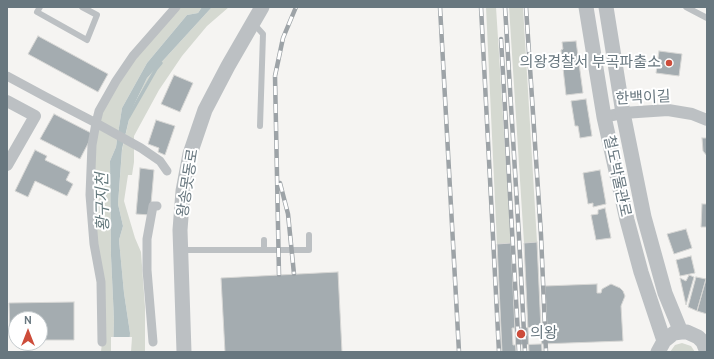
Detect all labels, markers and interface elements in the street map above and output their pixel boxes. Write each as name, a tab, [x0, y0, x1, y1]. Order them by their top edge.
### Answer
place label: 의왕경찰서 부곡파출소	[520, 54, 661, 72]
marker: 의왕경찰서 부곡파출소	[664, 58, 674, 68]
street label: 한백이길	[615, 88, 671, 108]
street label: 철도박물관로	[600, 134, 634, 218]
street label: 왕송못동로	[174, 148, 202, 218]
water label: 황구지천	[93, 172, 113, 232]
north arrow	[8, 311, 48, 351]
text: N	[24, 313, 32, 327]
place label: 의왕	[530, 325, 558, 343]
marker: 의왕	[515, 328, 527, 340]

